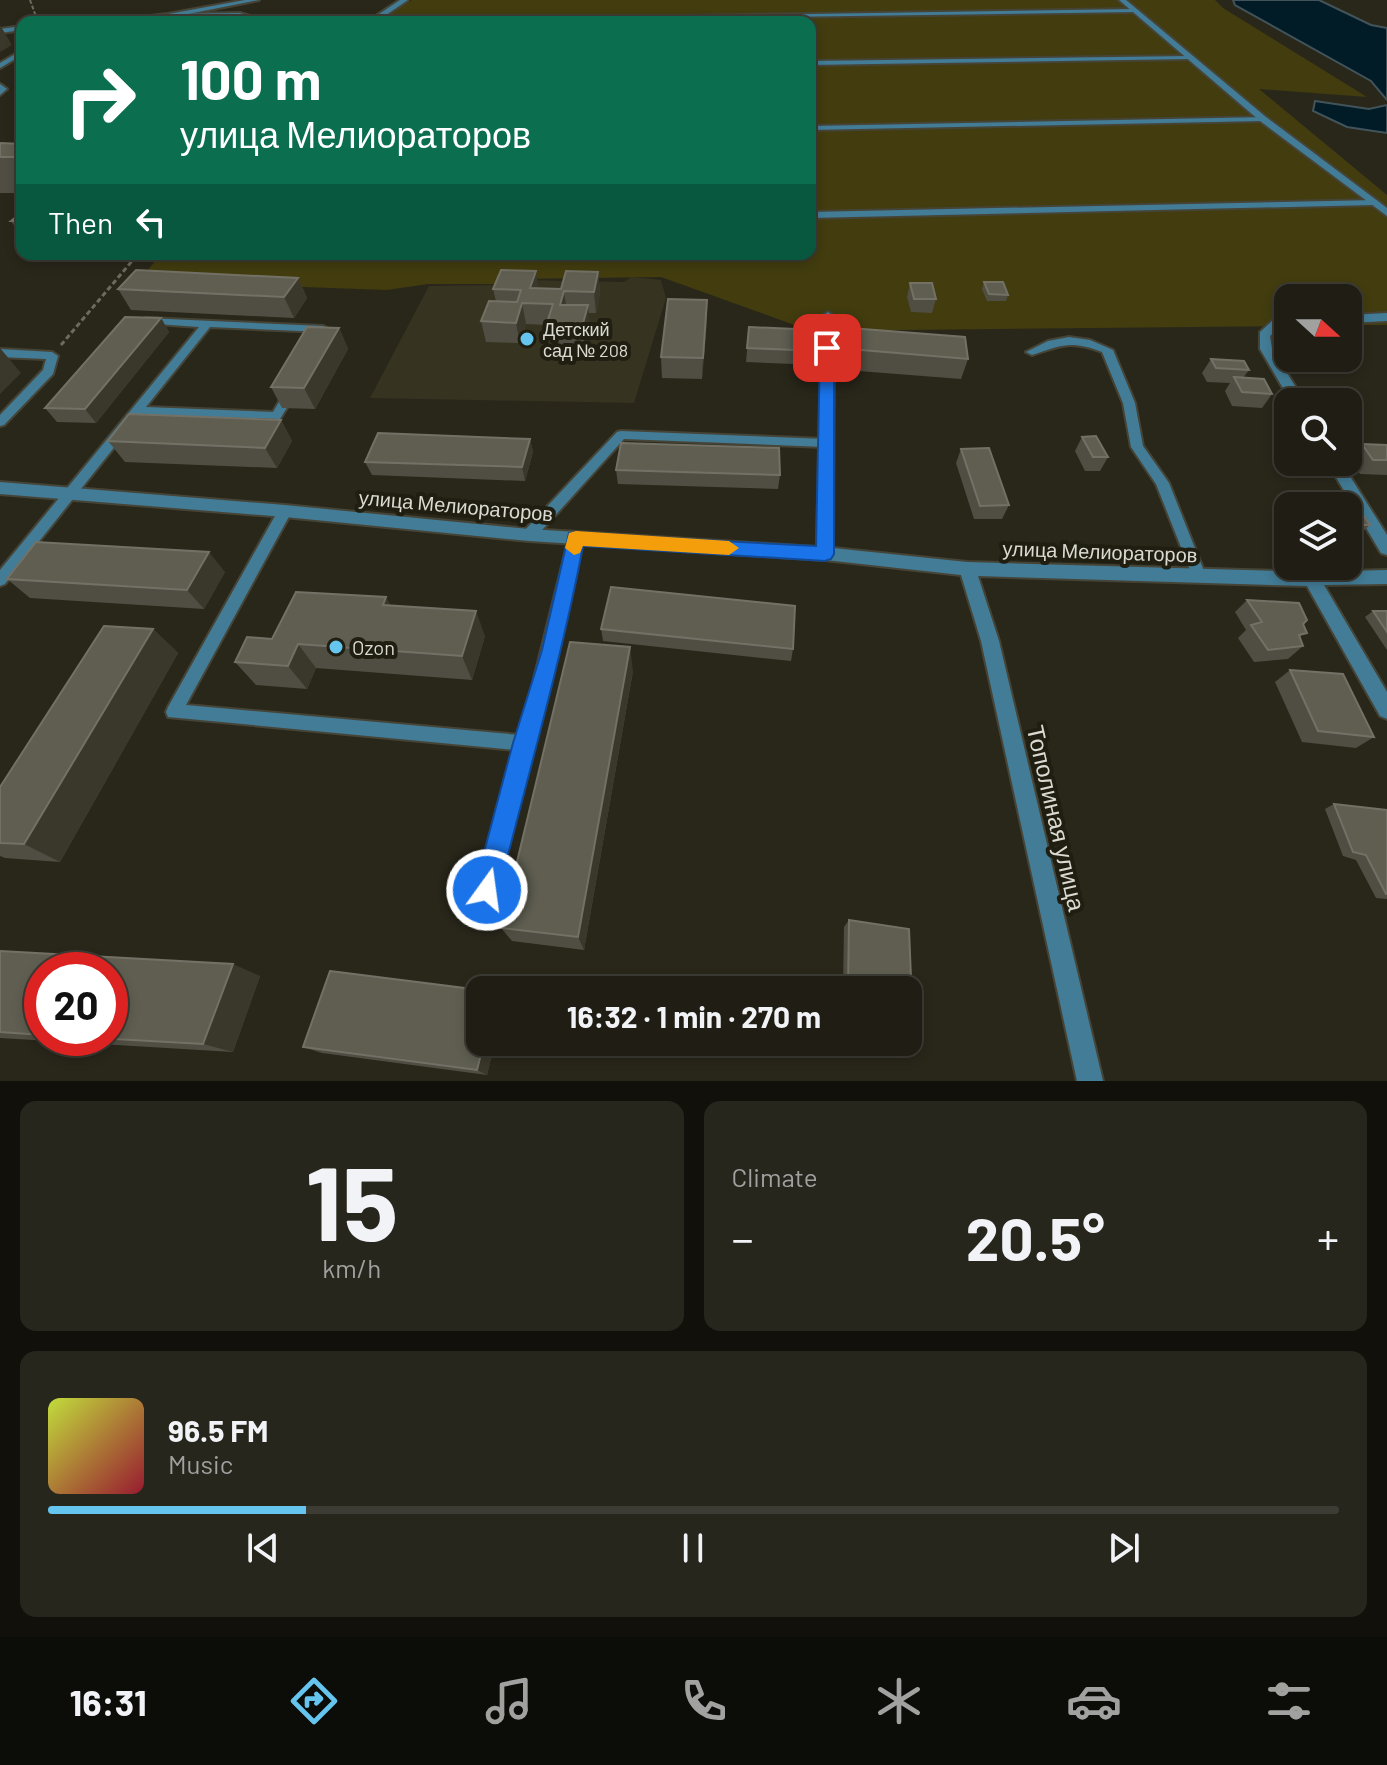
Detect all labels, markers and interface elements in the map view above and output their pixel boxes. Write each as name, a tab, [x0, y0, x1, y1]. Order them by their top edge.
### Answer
text: 100 m	[180, 44, 322, 111]
icon: right	[48, 48, 152, 152]
text: улица Мелиораторов	[180, 112, 531, 155]
icon: left	[129, 200, 173, 244]
text: Then	[48, 204, 113, 240]
north arrow	[1274, 284, 1362, 372]
map controls	[1274, 284, 1362, 580]
pin	[793, 314, 861, 382]
place label: Детский сад № 208	[543, 318, 628, 361]
icon: arrive	[805, 326, 849, 370]
marker: Детский сад № 208	[518, 330, 536, 348]
button: search	[1274, 388, 1362, 476]
street label: улица Мелиораторов	[358, 485, 554, 525]
button: layers	[1274, 492, 1362, 580]
street label: улица Мелиораторов	[1002, 536, 1198, 566]
place label: Ozon	[352, 635, 395, 659]
marker: Ozon	[327, 638, 345, 656]
street label: Тополиная улица	[1022, 722, 1093, 914]
position arrow	[445, 848, 529, 932]
speed limit sign: 20	[24, 952, 128, 1056]
text: 16:32 · 1 min · 270 m	[567, 998, 821, 1034]
text: 15	[305, 1137, 398, 1262]
text: Climate	[732, 1161, 818, 1192]
text: 20.5°	[966, 1201, 1105, 1273]
text: −	[732, 1211, 754, 1264]
text: +	[1317, 1211, 1339, 1264]
text: km/h	[322, 1252, 381, 1283]
text: 96.5 FM	[168, 1412, 269, 1448]
text: Music	[168, 1448, 233, 1479]
icon: previous	[241, 1526, 285, 1570]
icon: pause	[671, 1526, 715, 1570]
icon: next	[1102, 1526, 1146, 1570]
icon: directions	[286, 1673, 342, 1729]
icon: music	[481, 1673, 537, 1729]
icon: phone	[676, 1673, 732, 1729]
icon: climate	[871, 1673, 927, 1729]
icon: car	[1066, 1673, 1122, 1729]
icon: filters	[1261, 1673, 1317, 1729]
text: 16:31	[70, 1680, 147, 1723]

